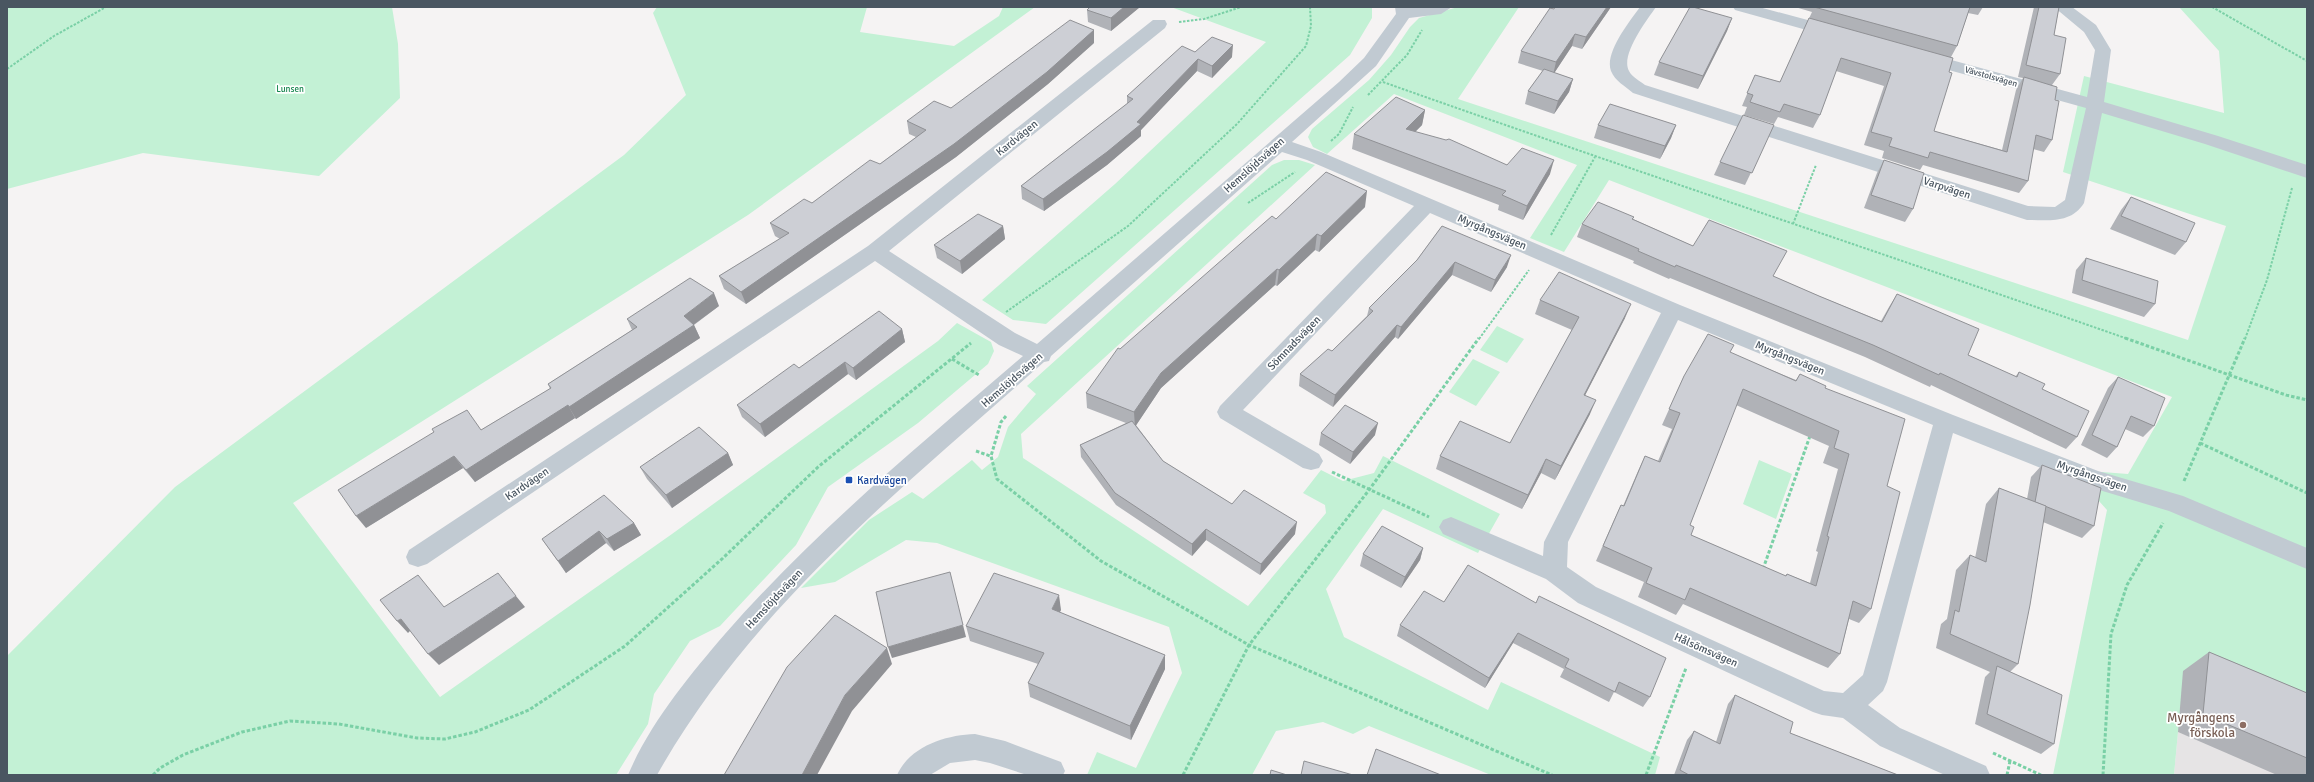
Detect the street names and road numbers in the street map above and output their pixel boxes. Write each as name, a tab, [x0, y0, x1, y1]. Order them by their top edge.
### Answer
street label: Vävstolsvägen	[1963, 64, 2019, 90]
street label: Kardvägen	[994, 117, 1040, 159]
street label: Hemslöjdsvägen	[1221, 134, 1287, 196]
street label: Varpvägen	[1922, 174, 1972, 202]
street label: Myrgångsvägen	[1455, 212, 1529, 252]
street label: Sömnadsvägen	[1265, 313, 1323, 373]
street label: Myrgångsvägen	[1753, 338, 1827, 378]
street label: Hemslöjdsvägen	[979, 350, 1045, 410]
street label: Myrgångsvägen	[2055, 458, 2129, 494]
street label: Kardvägen	[503, 465, 551, 503]
street label: Hemslöjdsvägen	[743, 566, 805, 632]
street label: Hålsömsvägen	[1672, 630, 1740, 670]

